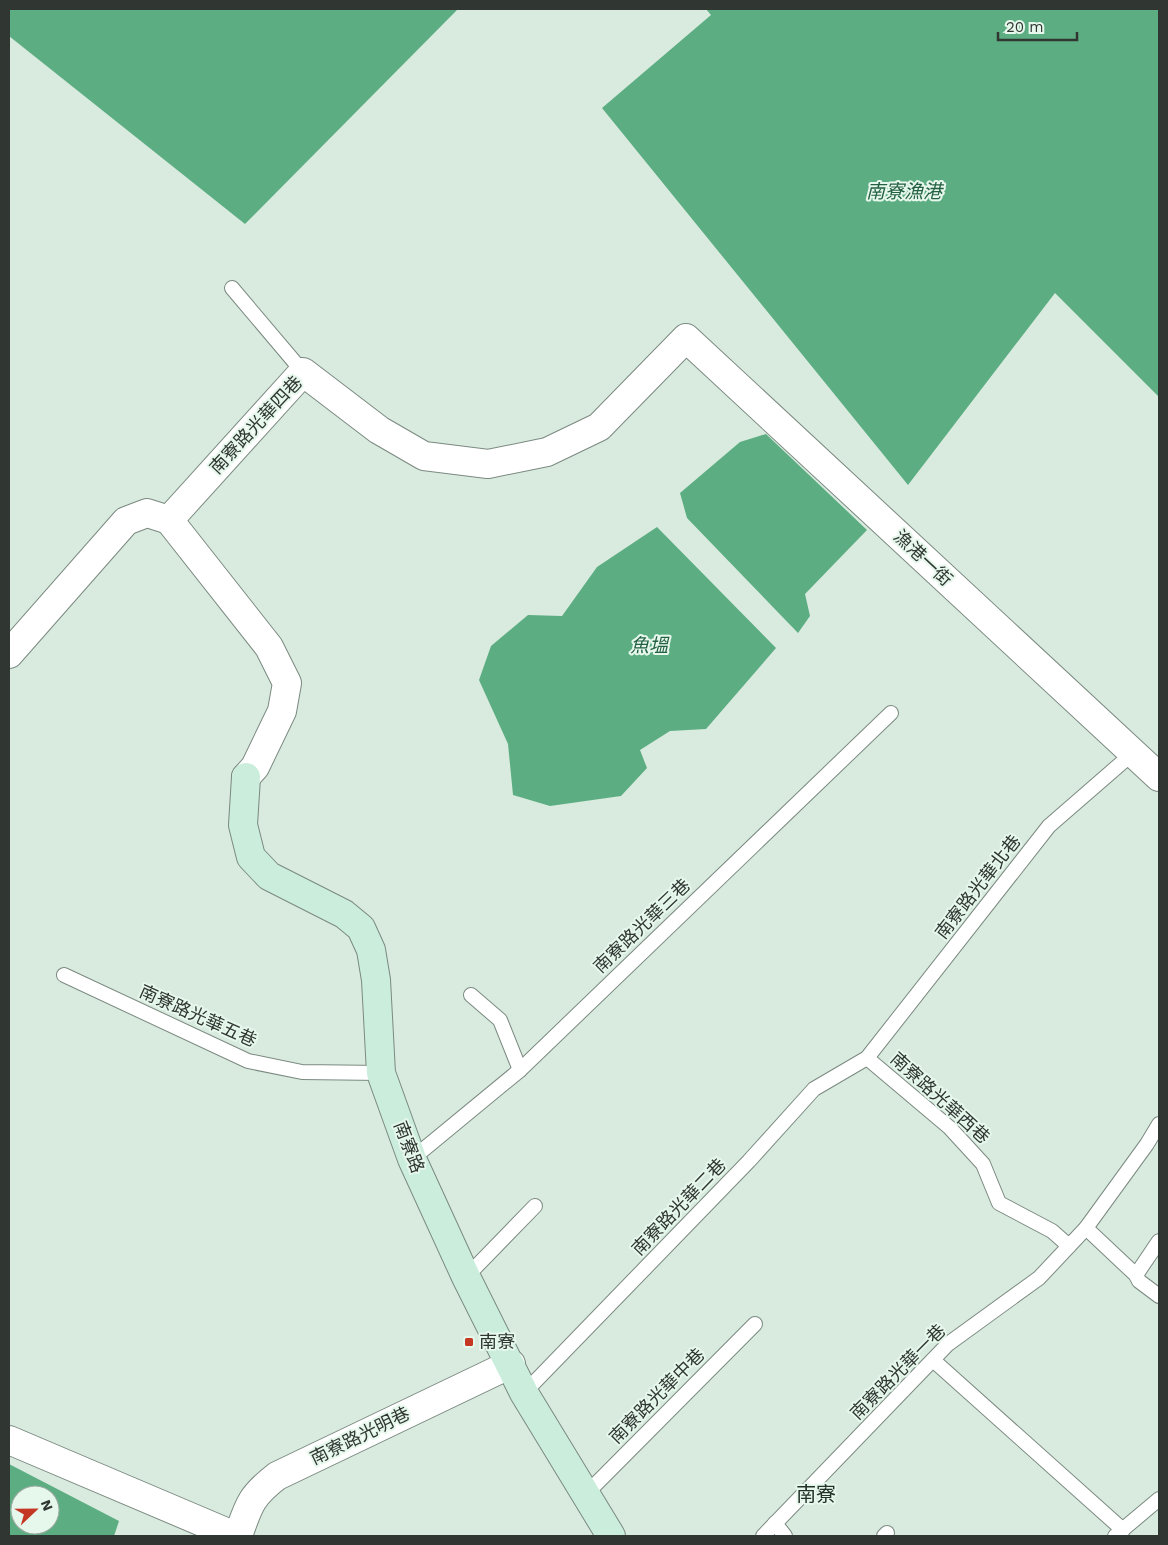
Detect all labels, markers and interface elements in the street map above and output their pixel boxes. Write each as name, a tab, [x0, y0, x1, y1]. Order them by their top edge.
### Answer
scale bar	[998, 10, 1077, 42]
text: 20 m	[1006, 18, 1044, 36]
water label: 南寮漁港	[866, 180, 945, 203]
street label: 南寮路光華四巷	[205, 371, 306, 478]
street label: 漁港一街	[890, 525, 957, 590]
water label: 魚塭	[630, 634, 670, 657]
street label: 南寮路光華北巷	[931, 831, 1025, 943]
street label: 南寮路光華三巷	[589, 874, 694, 977]
street label: 南寮路光華五巷	[136, 980, 260, 1051]
street label: 南寮路光華西巷	[886, 1048, 994, 1148]
street label: 南寮路	[390, 1118, 429, 1176]
street label: 南寮路光華二巷	[627, 1154, 730, 1259]
street label: 南寮路光華一巷	[846, 1320, 950, 1424]
place label: 南寮	[479, 1331, 515, 1352]
marker: 南寮	[463, 1336, 475, 1348]
street label: 南寮路光華中巷	[605, 1344, 709, 1448]
street label: 南寮路光明巷	[307, 1402, 413, 1469]
district label: 南寮	[796, 1482, 836, 1506]
north arrow	[10, 1485, 60, 1535]
text: N	[38, 1497, 56, 1513]

